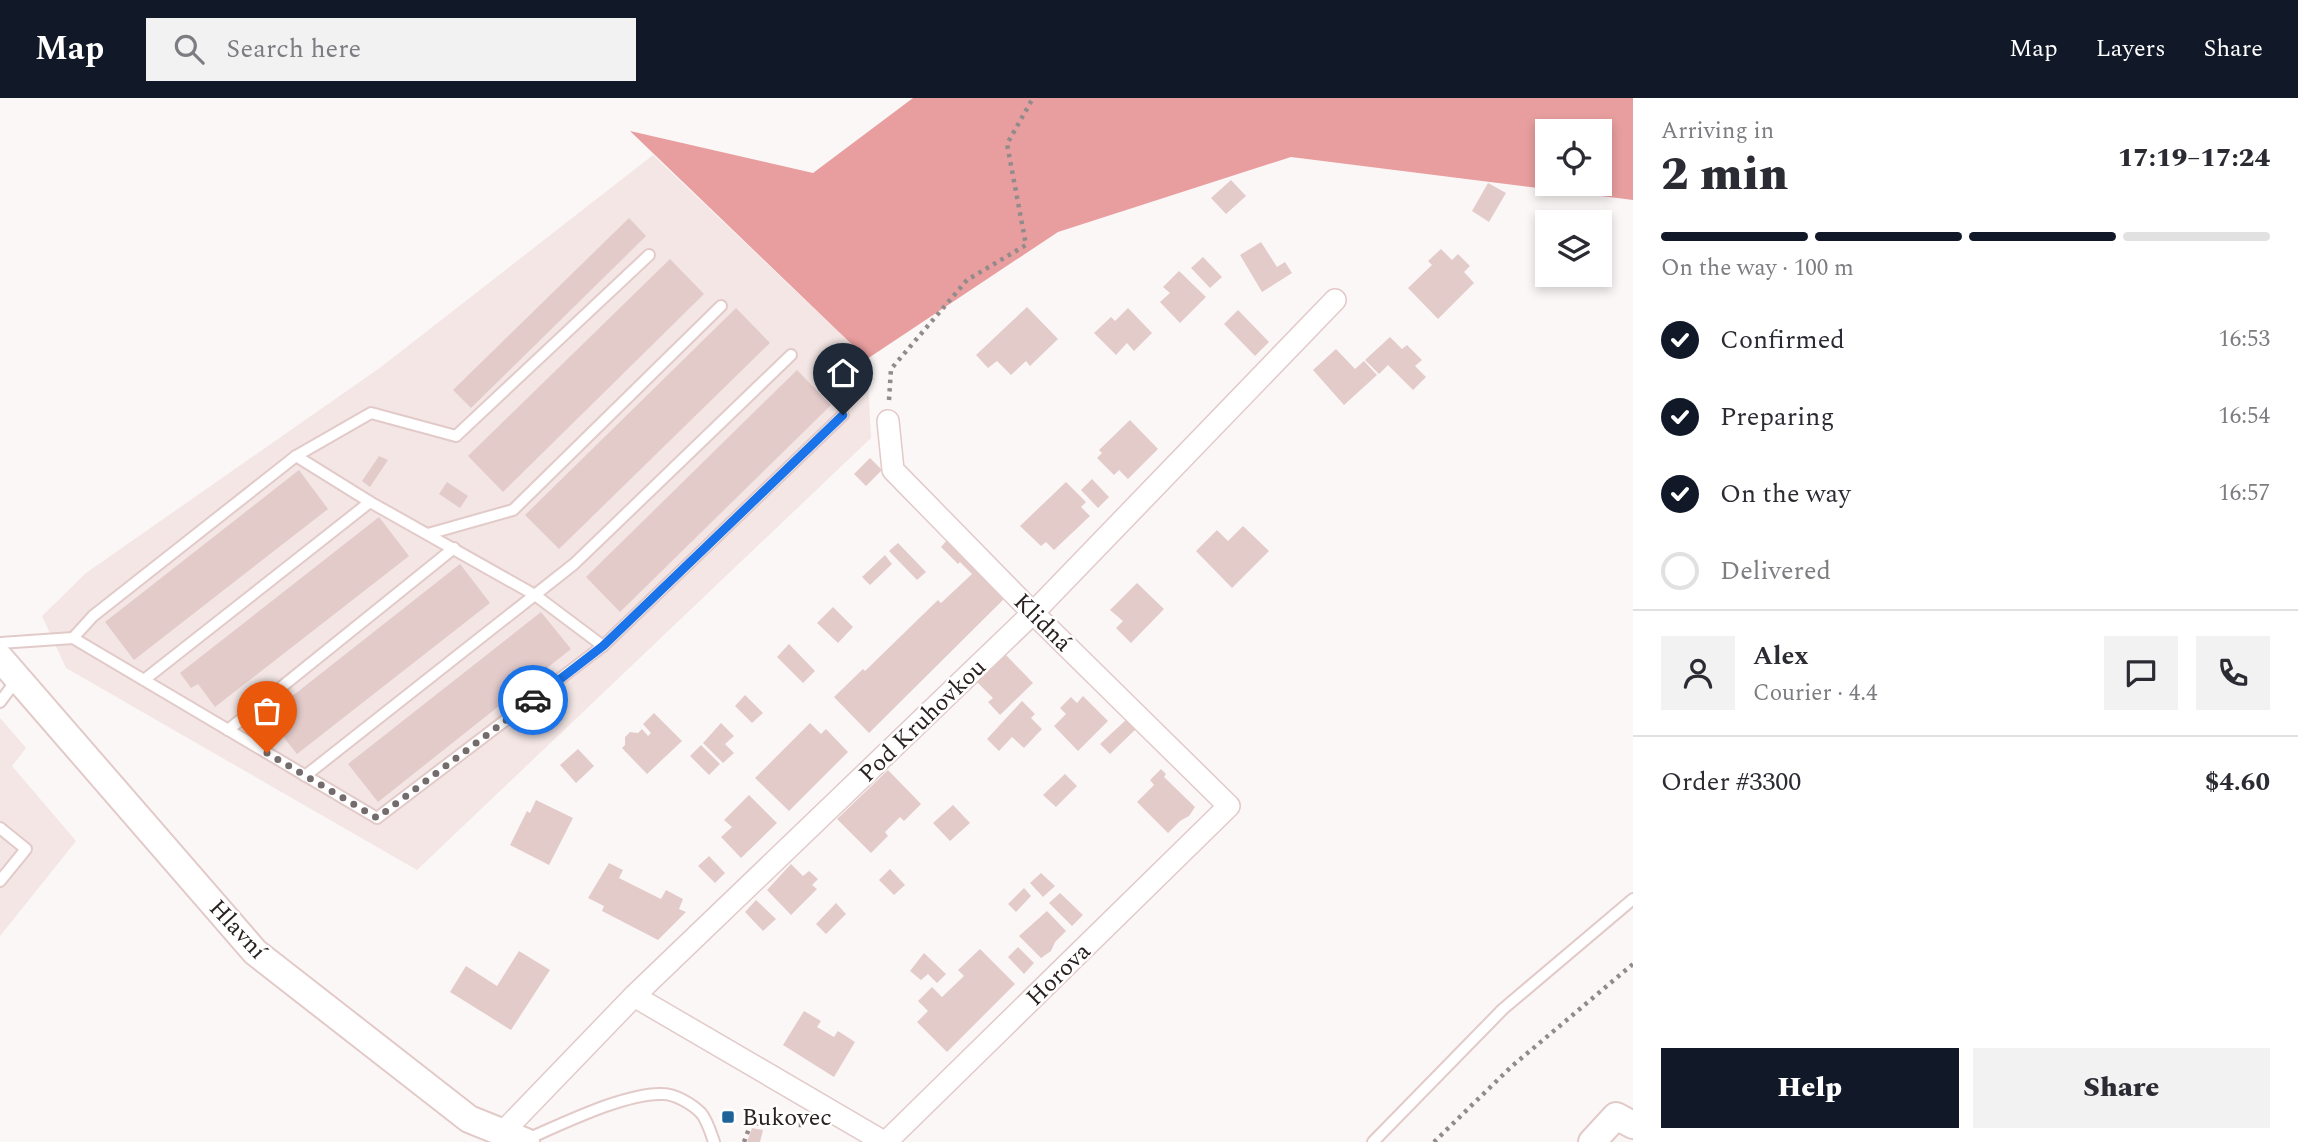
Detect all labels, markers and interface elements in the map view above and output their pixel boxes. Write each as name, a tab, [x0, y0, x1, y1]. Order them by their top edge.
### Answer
search box	[146, 18, 636, 81]
text: Map	[35, 24, 104, 74]
text: Search here	[226, 29, 361, 69]
icon: search	[170, 30, 208, 68]
text: Map	[2009, 31, 2058, 67]
text: Layers	[2096, 31, 2166, 67]
text: Share	[2204, 31, 2263, 67]
text: Arriving in	[1661, 114, 1774, 149]
map controls	[1535, 119, 1612, 287]
button: locate	[1535, 119, 1612, 196]
text: 17:19–17:24	[2118, 138, 2270, 178]
text: 2 min	[1661, 140, 1788, 210]
button: layers	[1535, 210, 1612, 287]
text: On the way · 100 m	[1661, 251, 1854, 286]
text: Confirmed	[1720, 320, 1845, 360]
icon: check	[1661, 321, 1699, 359]
text: 16:53	[2218, 322, 2270, 357]
pin	[813, 343, 873, 415]
icon: home	[824, 354, 862, 392]
text: Preparing	[1720, 397, 1834, 437]
icon: check	[1661, 398, 1699, 436]
text: 16:54	[2218, 399, 2270, 434]
text: On the way	[1720, 474, 1851, 514]
icon: check	[1661, 475, 1699, 513]
text: 16:57	[2218, 476, 2270, 511]
text: Delivered	[1720, 551, 1831, 591]
street label: Klidná	[1005, 585, 1080, 660]
button: person	[1661, 636, 1735, 710]
text: Alex	[1753, 636, 1808, 676]
button: chat	[2104, 636, 2178, 710]
button: phone	[2196, 636, 2270, 710]
street label: Pod Kruhovkou	[851, 650, 995, 791]
courier	[498, 665, 568, 735]
text: Courier · 4.4	[1753, 676, 1878, 711]
pin	[237, 681, 297, 753]
icon: car	[514, 681, 552, 719]
icon: bag	[248, 692, 286, 730]
text: Order #3300	[1661, 762, 1801, 802]
text: $4.60	[2205, 762, 2270, 802]
street label: Hlavní	[200, 891, 276, 969]
street label: Horova	[1018, 934, 1099, 1015]
button: Help	[1661, 1048, 1959, 1128]
button: Share	[1973, 1048, 2270, 1128]
place label: Bukovec	[742, 1100, 832, 1136]
marker: Bukovec	[720, 1109, 736, 1125]

